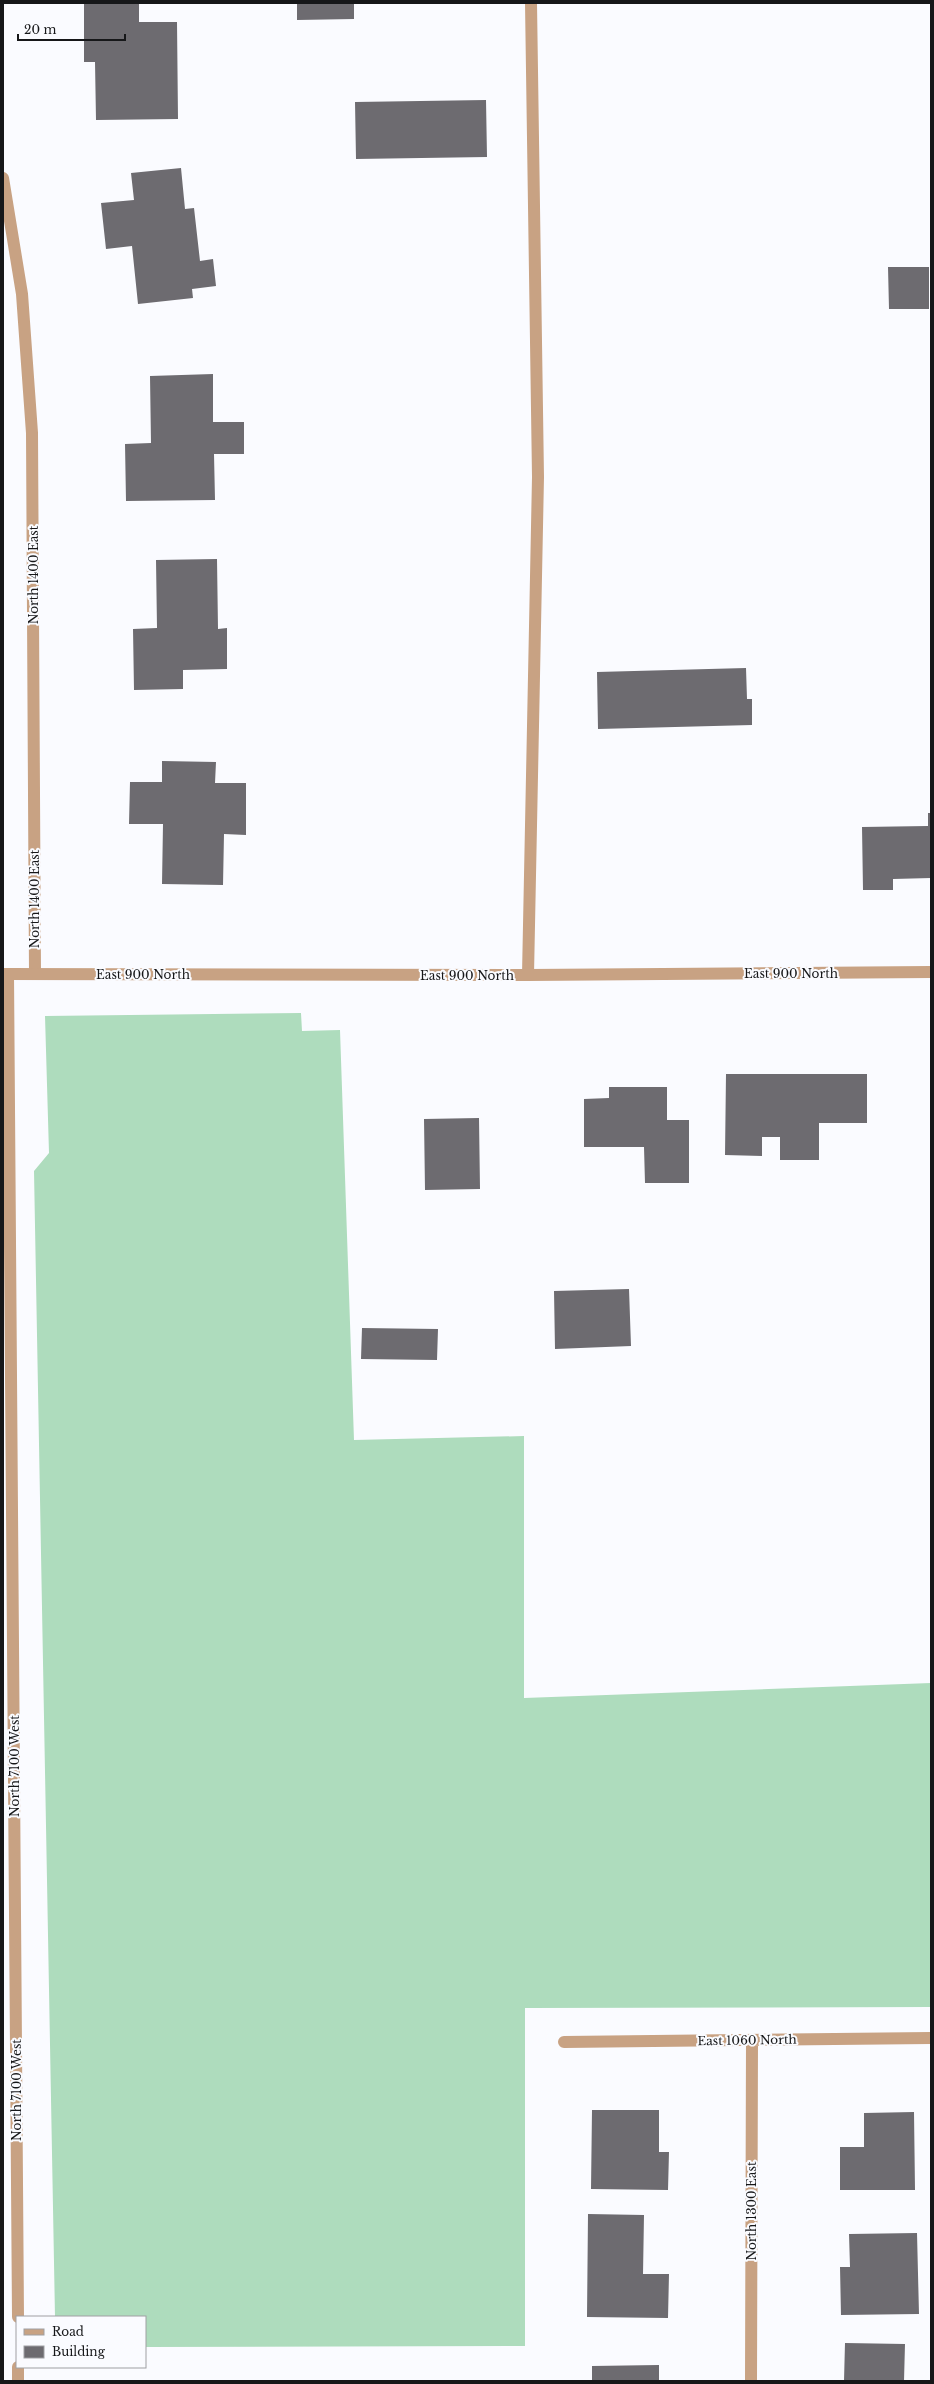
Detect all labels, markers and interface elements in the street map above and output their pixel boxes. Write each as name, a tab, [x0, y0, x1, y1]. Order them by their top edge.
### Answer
scale bar	[18, 16, 125, 42]
text: 20 m	[24, 22, 56, 37]
street label: North 1400 East	[26, 525, 41, 624]
street label: North 1400 East	[27, 849, 42, 948]
street label: East 900 North	[744, 966, 838, 981]
street label: East 900 North	[96, 967, 190, 982]
street label: East 900 North	[420, 968, 514, 983]
street label: North 7100 West	[7, 1715, 22, 1817]
street label: East 1060 North	[697, 2032, 797, 2048]
street label: North 7100 West	[9, 2039, 24, 2141]
street label: North 1300 East	[744, 2161, 759, 2260]
legend	[16, 2316, 146, 2368]
text: Road	[52, 2324, 84, 2339]
text: Building	[52, 2344, 106, 2359]

